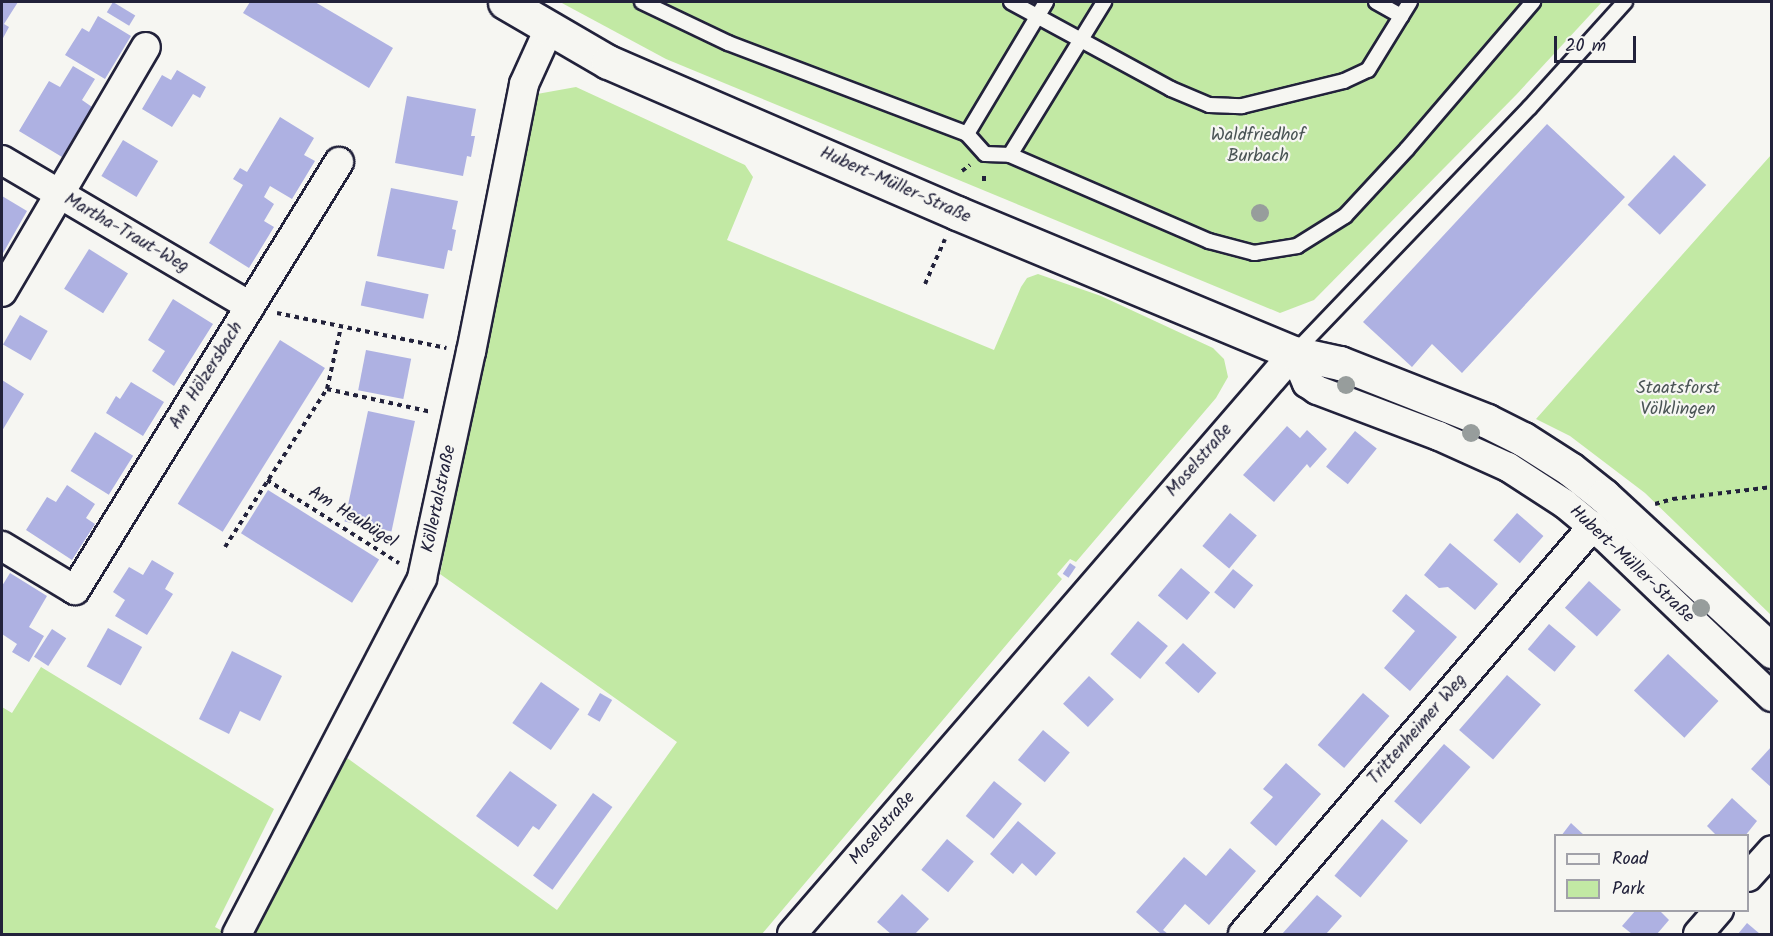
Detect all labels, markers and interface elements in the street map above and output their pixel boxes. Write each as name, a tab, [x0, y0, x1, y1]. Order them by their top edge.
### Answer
scale bar	[1557, 24, 1640, 62]
text: 20 m	[1565, 32, 1606, 61]
park label: Waldfriedhof Burbach	[1211, 126, 1305, 168]
street label: Hubert-Müller-Straße	[816, 143, 974, 229]
street label: Martha-Traut-Weg	[60, 190, 192, 278]
street label: Am Hölzersbach	[165, 318, 249, 434]
park label: Staatsforst Völklingen	[1636, 379, 1720, 422]
street label: Moselstraße	[1162, 420, 1238, 502]
street label: Köllertalstraße	[418, 443, 462, 555]
street label: Am Heubügel	[304, 482, 400, 554]
street label: Hubert-Müller-Straße	[1564, 502, 1698, 628]
street label: Trittenheimer Weg	[1364, 670, 1472, 790]
street label: Moselstraße	[845, 788, 921, 870]
legend	[1554, 834, 1749, 912]
text: Road	[1612, 845, 1648, 874]
text: Park	[1612, 875, 1645, 904]

